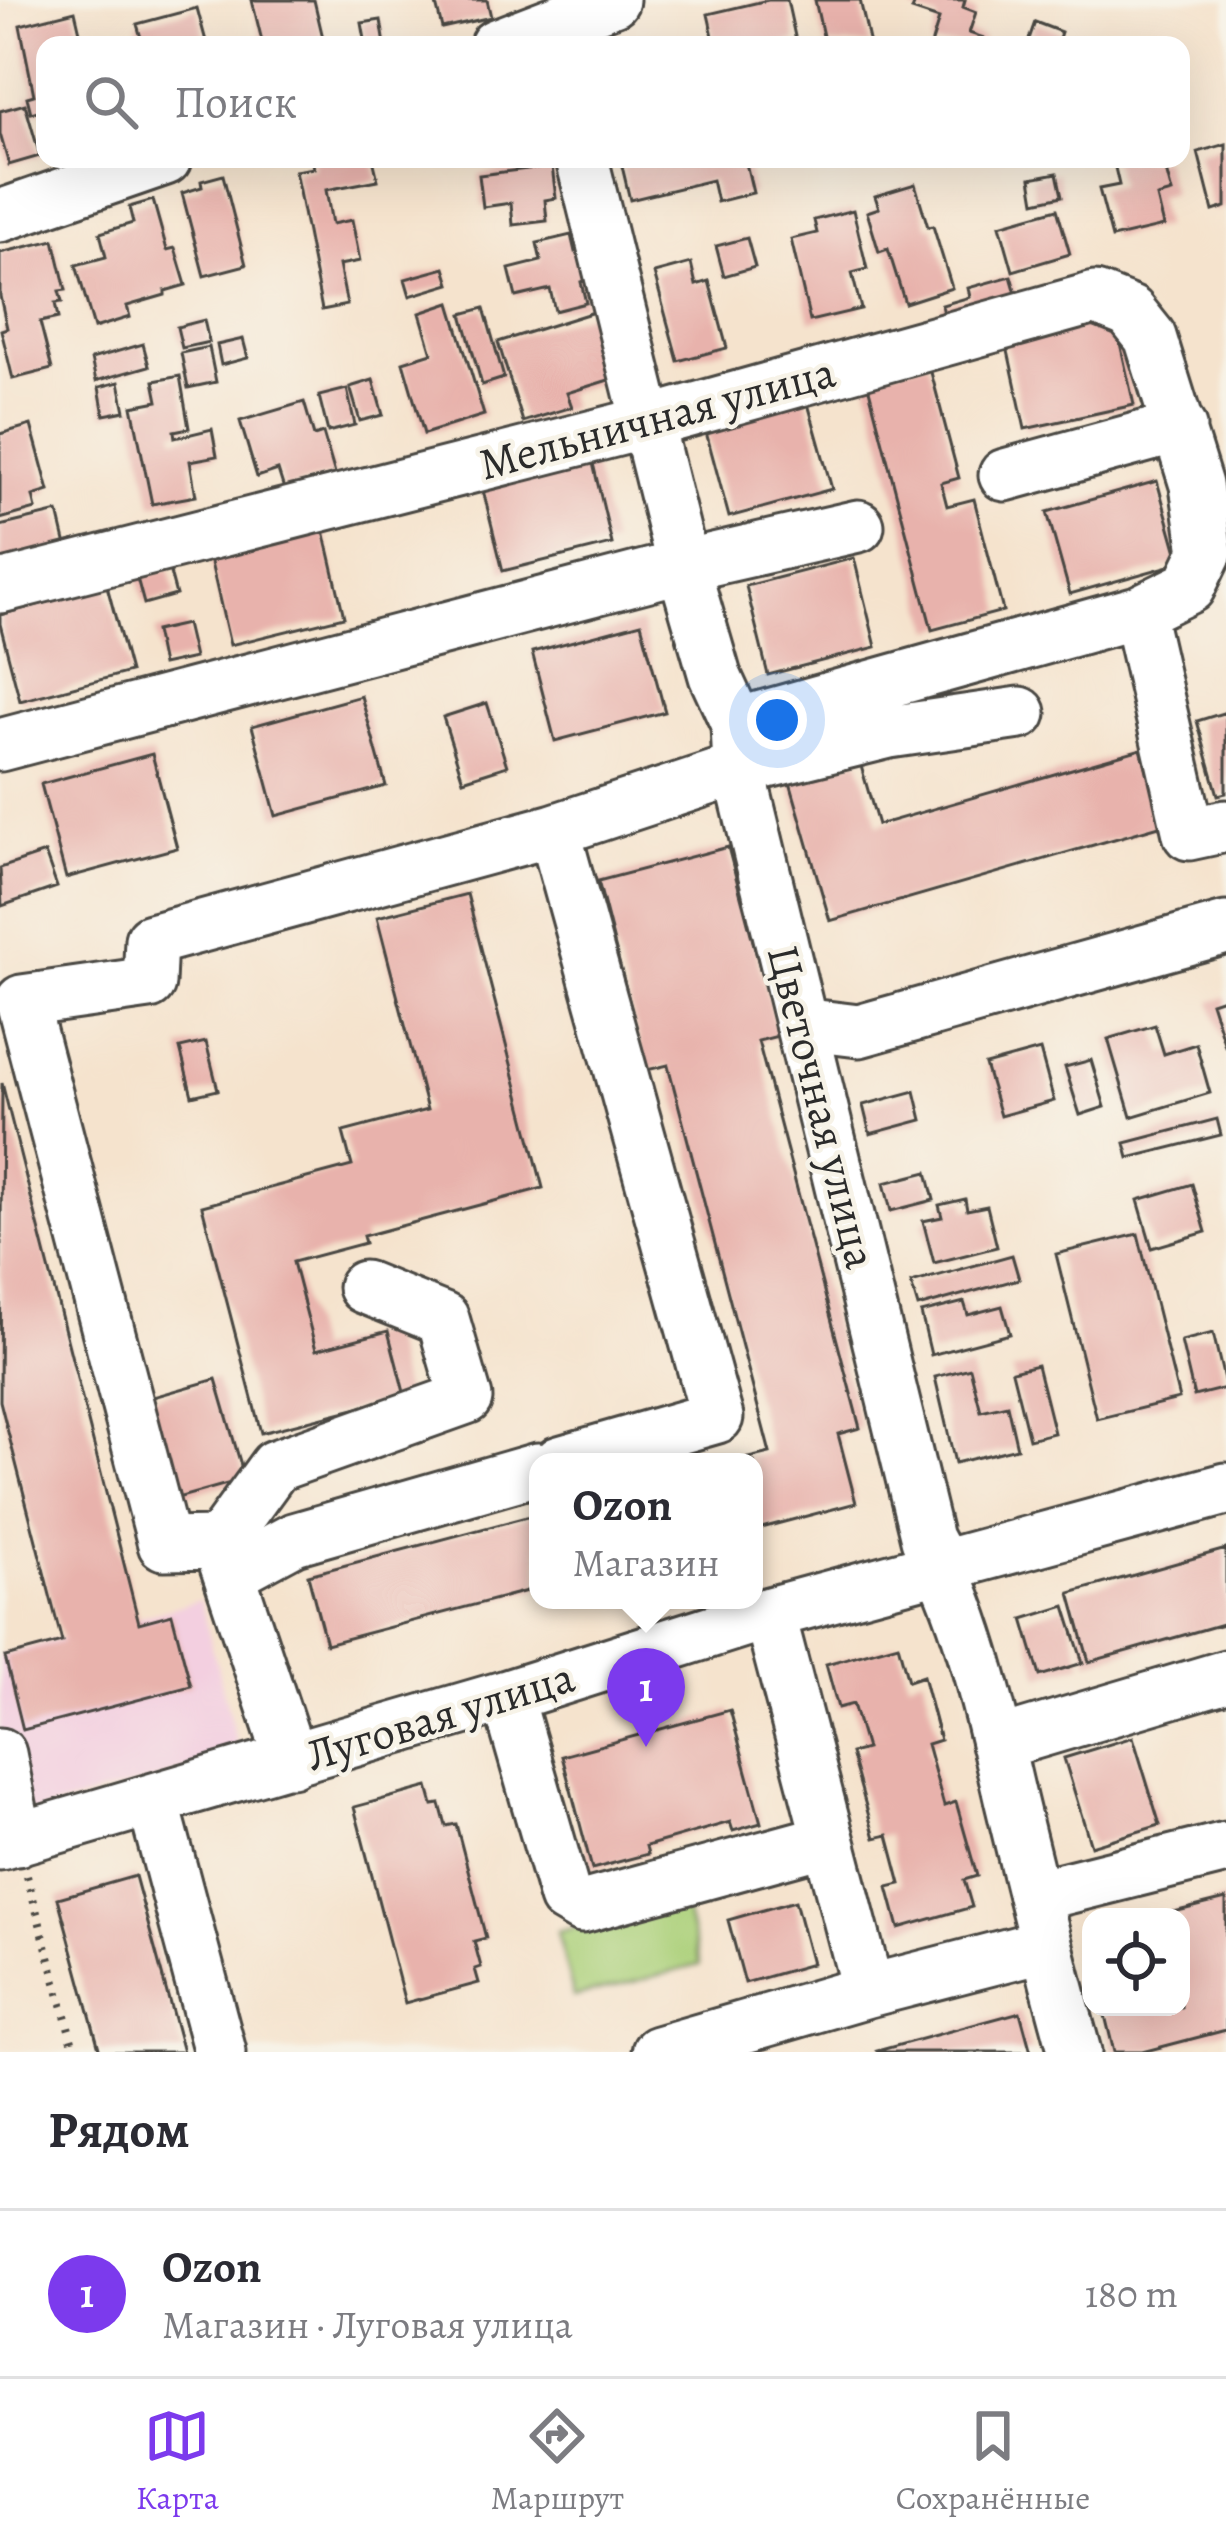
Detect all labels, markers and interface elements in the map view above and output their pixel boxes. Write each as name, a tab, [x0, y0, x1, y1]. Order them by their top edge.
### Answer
search box	[36, 36, 1190, 168]
icon: search	[78, 69, 144, 135]
text: Поиск	[174, 71, 297, 133]
street label: Мельничная улица	[472, 341, 842, 495]
your location	[747, 690, 807, 750]
street label: Цветочная улица	[752, 939, 892, 1275]
popup	[529, 1453, 763, 1609]
text: Ozon	[572, 1474, 672, 1536]
text: Магазин	[572, 1536, 720, 1589]
street label: Луговая улица	[298, 1646, 582, 1786]
pin: 1	[607, 1648, 685, 1747]
map controls	[1082, 1908, 1190, 2016]
button: locate	[1082, 1908, 1190, 2016]
text: Рядом	[48, 2095, 190, 2165]
text: Ozon	[162, 2236, 262, 2298]
text: 1	[80, 2267, 94, 2320]
text: 180 m	[1085, 2267, 1178, 2320]
text: Магазин · Луговая улица	[162, 2298, 573, 2351]
tab: Карта	[136, 2403, 219, 2520]
tab: Маршрут	[490, 2403, 624, 2520]
tab: Сохранённые	[896, 2403, 1090, 2520]

